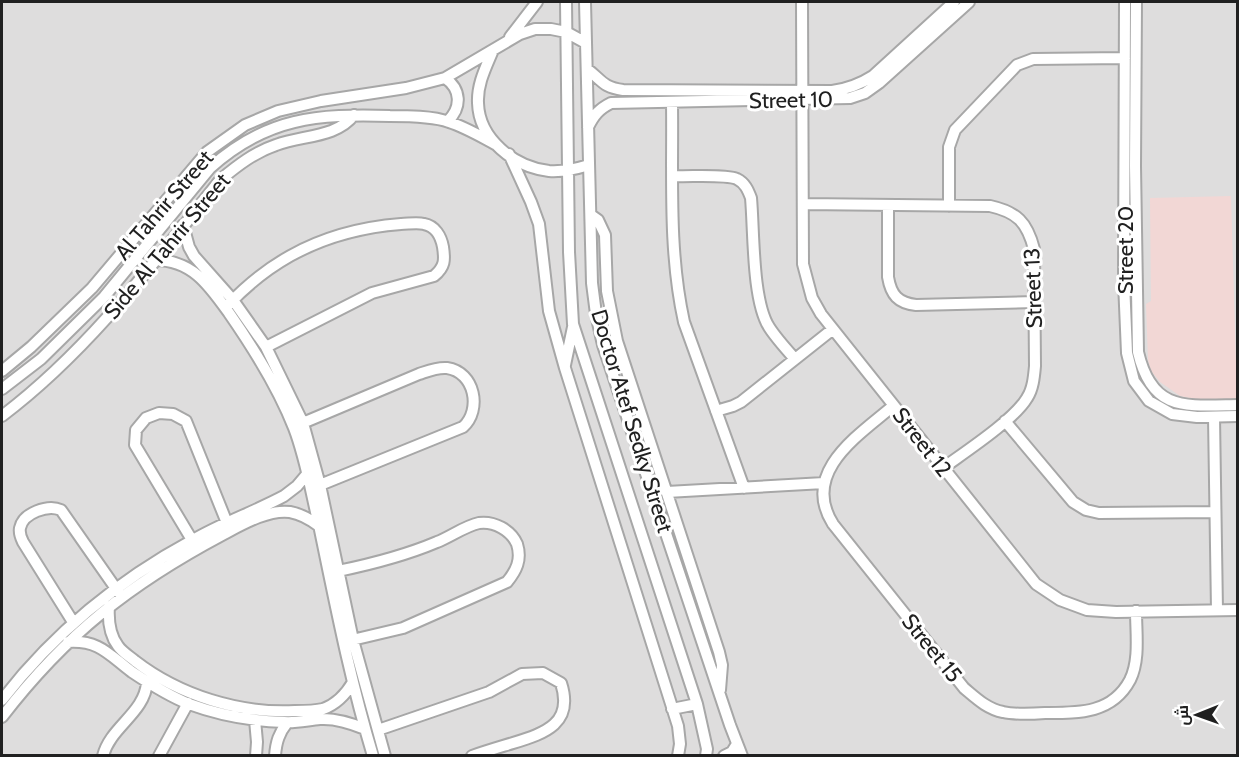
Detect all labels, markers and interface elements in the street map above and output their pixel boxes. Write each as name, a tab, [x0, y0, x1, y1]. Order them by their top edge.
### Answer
street label: Street 10	[749, 86, 833, 114]
street label: Al Tahrir Street	[109, 144, 219, 265]
street label: Side Al Tahrir Street	[98, 167, 236, 324]
street label: Street 20	[1112, 206, 1139, 294]
street label: Street 13	[1018, 247, 1048, 329]
street label: Doctor Atef Sedky Street	[585, 306, 679, 536]
street label: Street 12	[887, 402, 957, 482]
street label: Street 15	[896, 608, 968, 688]
north arrow	[1167, 685, 1227, 745]
text: ش	[1173, 705, 1192, 726]

